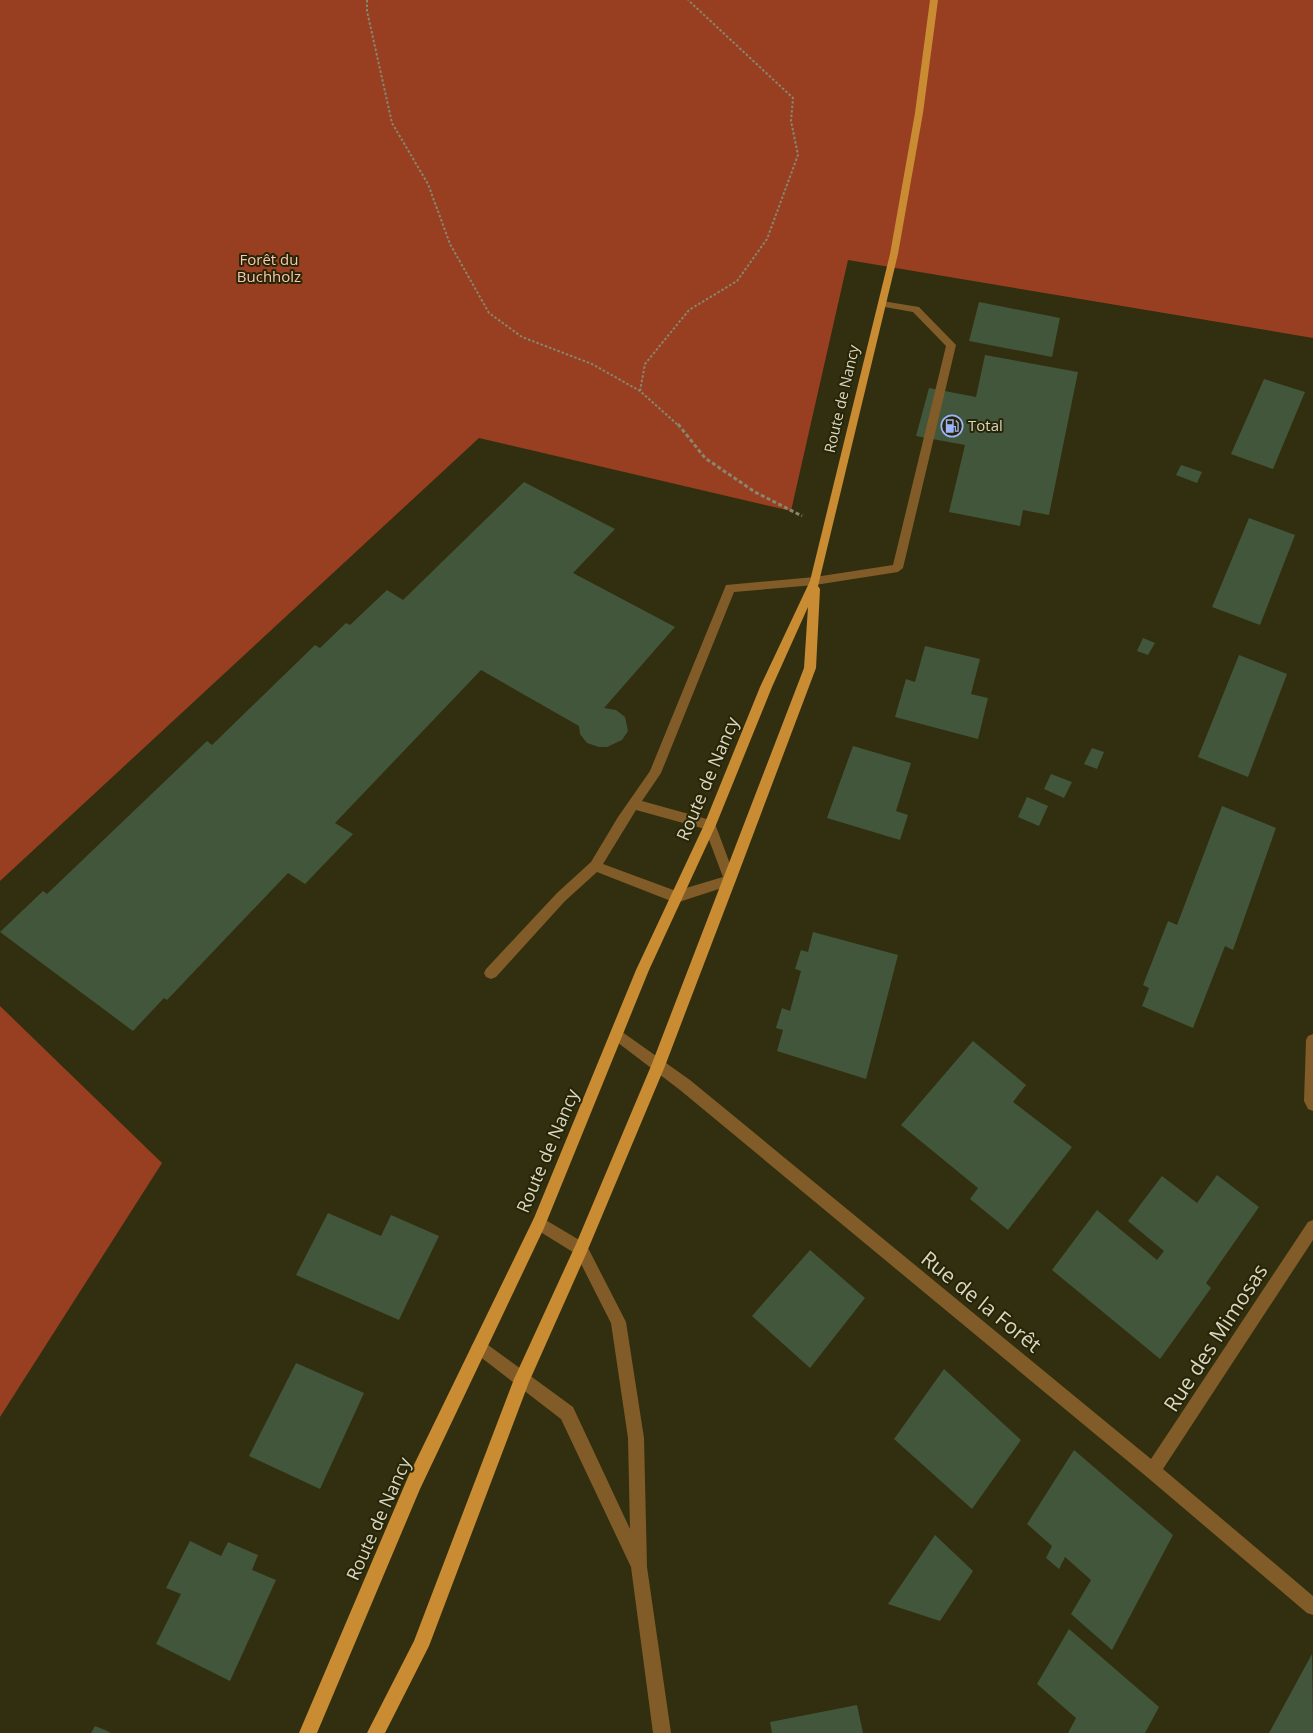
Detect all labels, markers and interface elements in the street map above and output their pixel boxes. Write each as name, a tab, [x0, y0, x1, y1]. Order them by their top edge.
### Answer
park label: Forêt du Buchholz	[237, 249, 301, 286]
street label: Route de Nancy	[819, 342, 863, 455]
fuel station icon: Total	[940, 414, 964, 438]
place label: Total	[968, 415, 1003, 435]
street label: Route de Nancy	[670, 712, 744, 844]
street label: Route de Nancy	[510, 1084, 584, 1216]
street label: Rue de la Forêt	[916, 1244, 1048, 1358]
street label: Rue des Mimosas	[1157, 1258, 1274, 1417]
street label: Route de Nancy	[340, 1452, 416, 1584]

